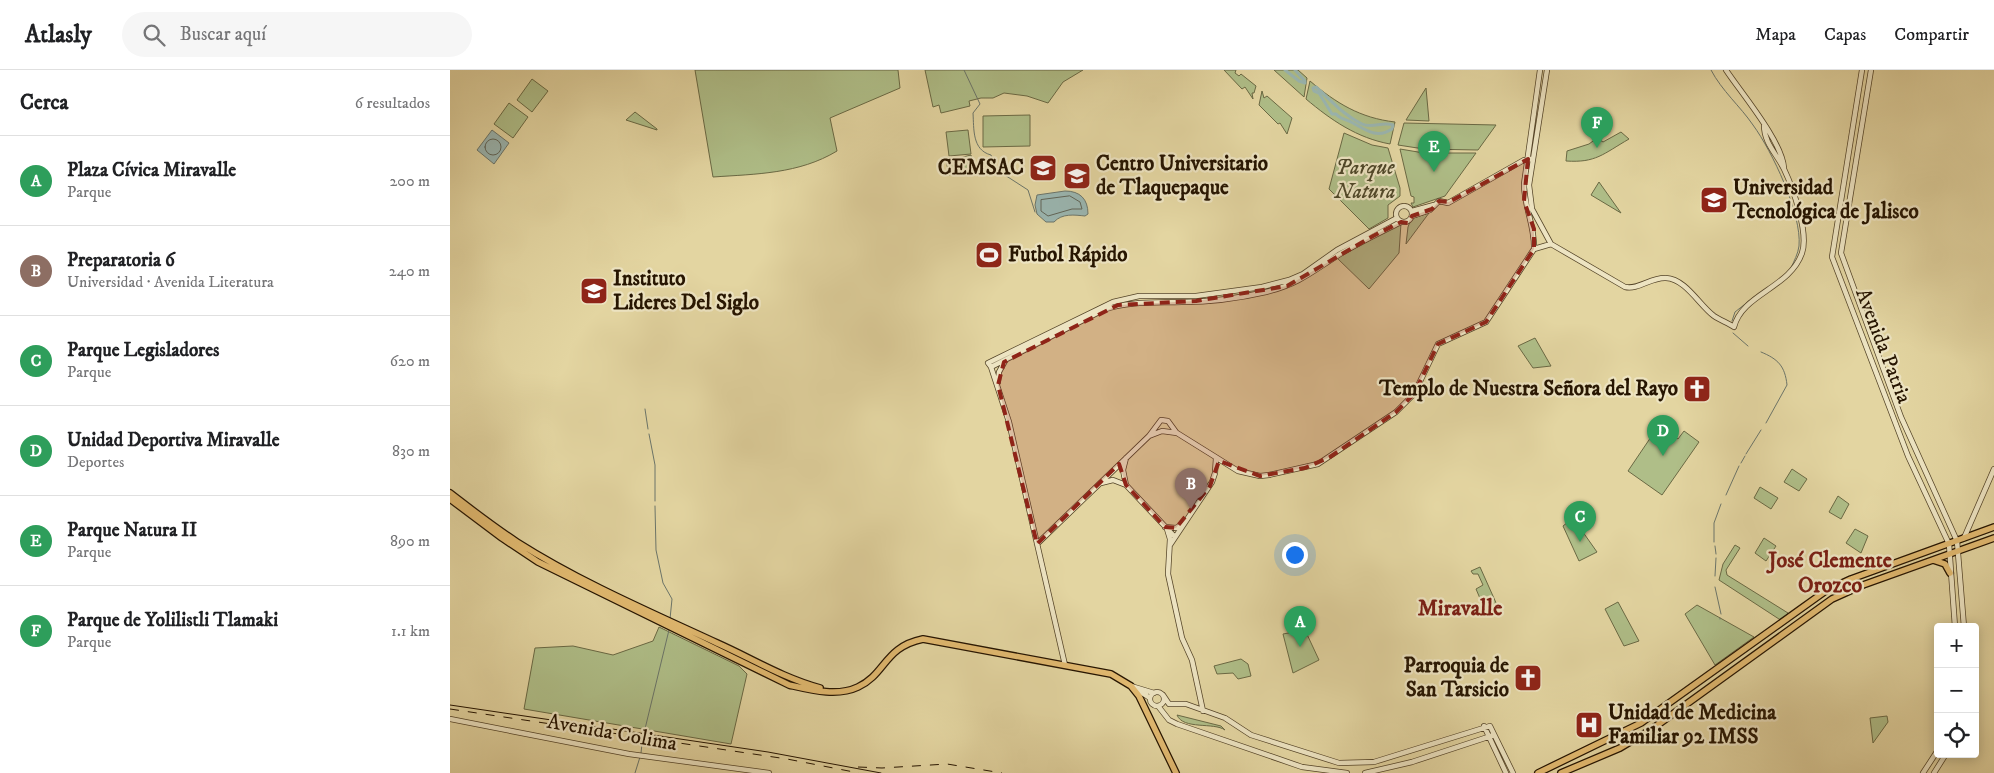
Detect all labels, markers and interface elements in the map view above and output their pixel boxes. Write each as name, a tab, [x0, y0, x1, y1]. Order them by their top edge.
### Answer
search box	[122, 12, 472, 57]
text: Atlasly	[25, 20, 92, 50]
icon: search	[140, 21, 168, 49]
text: Buscar aquí	[180, 23, 266, 46]
text: Mapa	[1755, 24, 1796, 46]
text: Capas	[1824, 24, 1866, 46]
text: Compartir	[1894, 24, 1969, 46]
text: Cerca	[20, 90, 68, 116]
text: 6 resultados	[355, 93, 430, 113]
pin: F	[1581, 107, 1613, 148]
pin: E	[1418, 131, 1450, 172]
place label: Centro Universitario de Tlaquepaque	[1096, 151, 1268, 201]
school or university icon: CEMSAC	[1028, 153, 1058, 183]
place label: CEMSAC	[938, 155, 1024, 181]
park label: Parque Natura	[1334, 155, 1395, 205]
text: Plaza Cívica Miravalle	[67, 159, 236, 182]
school or university icon: Centro Universitario de Tlaquepaque	[1062, 161, 1092, 191]
text: A	[31, 171, 41, 191]
text: 200 m	[389, 171, 430, 191]
place label: Universidad Tecnológica de Jalisco	[1732, 175, 1919, 225]
text: Parque	[67, 182, 111, 202]
school or university icon: Universidad Tecnológica de Jalisco	[1699, 185, 1729, 215]
sports icon: Futbol Rápido	[974, 240, 1004, 270]
place label: Futbol Rápido	[1008, 242, 1127, 268]
text: Preparatoria 6	[67, 249, 175, 272]
text: B	[31, 261, 41, 281]
text: 240 m	[389, 261, 430, 281]
place label: Instituto Lideres Del Siglo	[613, 266, 759, 316]
text: Universidad · Avenida Literatura	[67, 272, 274, 292]
school or university icon: Instituto Lideres Del Siglo	[579, 276, 609, 306]
street label: Avenida Patria	[1849, 285, 1917, 407]
text: Parque Legisladores	[67, 339, 219, 362]
text: C	[31, 351, 41, 371]
text: 620 m	[390, 351, 430, 371]
text: Parque	[67, 362, 111, 382]
church icon: Templo de Nuestra Señora del Rayo	[1682, 374, 1712, 404]
place label: Templo de Nuestra Señora del Rayo	[1378, 376, 1678, 402]
pin: D	[1647, 415, 1679, 456]
text: Unidad Deportiva Miravalle	[67, 429, 280, 452]
text: D	[30, 441, 42, 461]
text: 830 m	[392, 441, 430, 461]
text: Deportes	[67, 452, 124, 472]
pin: B	[1175, 468, 1207, 509]
pin: C	[1564, 501, 1596, 542]
text: Parque Natura II	[67, 519, 197, 542]
text: E	[30, 531, 42, 551]
text: 890 m	[390, 531, 430, 551]
text: Parque	[67, 542, 111, 562]
your location	[1282, 542, 1308, 568]
district label: José Clemente Orozco	[1765, 547, 1892, 599]
district label: Miravalle	[1418, 595, 1502, 622]
pin: A	[1284, 606, 1316, 647]
text: Parque de Yolilistli Tlamaki	[67, 609, 278, 632]
text: F	[31, 621, 41, 641]
text: 1.1 km	[391, 621, 430, 641]
map controls	[1934, 623, 1979, 758]
button: +	[1934, 623, 1979, 668]
text: Parque	[67, 632, 111, 652]
place label: Parroquia de San Tarsicio	[1404, 653, 1509, 703]
church icon: Parroquia de San Tarsicio	[1513, 663, 1543, 693]
button: −	[1934, 668, 1979, 713]
place label: Unidad de Medicina Familiar 92 IMSS	[1608, 700, 1777, 750]
street label: Avenida Colima	[545, 709, 679, 757]
hospital icon: Unidad de Medicina Familiar 92 IMSS	[1574, 710, 1604, 740]
button: locate	[1934, 713, 1979, 758]

